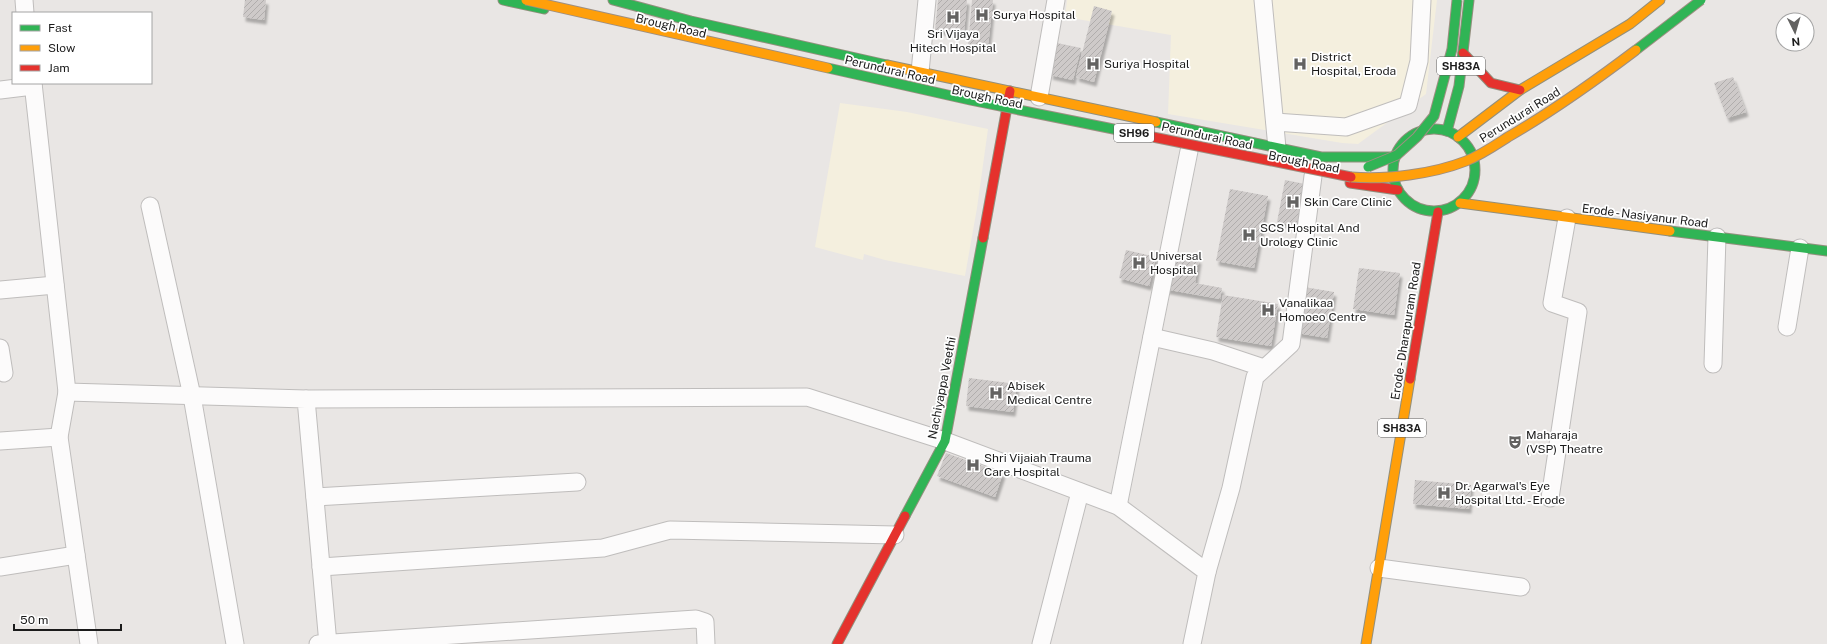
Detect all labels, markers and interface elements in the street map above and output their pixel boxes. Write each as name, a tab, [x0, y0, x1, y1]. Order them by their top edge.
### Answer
hospital icon: Surya Hospital	[974, 7, 990, 23]
place label: Surya Hospital	[993, 8, 1076, 22]
hospital icon: Sri Vijaya Hitech Hospital	[945, 9, 961, 25]
street label: Brough Road	[634, 11, 708, 41]
legend	[12, 12, 152, 84]
north arrow	[1775, 12, 1815, 52]
text: Fast	[48, 21, 73, 35]
place label: Sri Vijaya Hitech Hospital	[910, 27, 997, 55]
text: N	[1791, 36, 1801, 48]
text: Slow	[48, 41, 76, 55]
place label: District Hospital, Eroda	[1311, 50, 1396, 78]
street label: Perundurai Road	[843, 53, 937, 87]
hospital icon: Suriya Hospital	[1085, 56, 1101, 72]
hospital icon: District Hospital, Eroda	[1292, 56, 1308, 72]
place label: Suriya Hospital	[1104, 57, 1190, 71]
road number: SH83A	[1437, 57, 1485, 75]
text: Jam	[48, 61, 70, 75]
street label: Brough Road	[950, 83, 1024, 111]
street label: Perundurai Road	[1477, 85, 1563, 145]
street label: Perundurai Road	[1160, 120, 1254, 152]
road number: SH96	[1114, 124, 1154, 142]
street label: Brough Road	[1267, 148, 1341, 176]
hospital icon: Skin Care Clinic	[1285, 194, 1301, 210]
place label: Skin Care Clinic	[1304, 195, 1392, 209]
street label: Erode - Nasiyanur Road	[1581, 201, 1709, 231]
place label: SCS Hospital And Urology Clinic	[1260, 221, 1360, 249]
hospital icon: SCS Hospital And Urology Clinic	[1241, 227, 1257, 243]
place label: Universal Hospital	[1150, 249, 1202, 277]
hospital icon: Universal Hospital	[1131, 255, 1147, 271]
street label: Erode - Dharapuram Road	[1388, 261, 1424, 401]
place label: Vanalikaa Homoeo Centre	[1279, 296, 1366, 324]
hospital icon: Vanalikaa Homoeo Centre	[1260, 302, 1276, 318]
street label: Nachiyappa Veethi	[925, 336, 959, 440]
place label: Abisek Medical Centre	[1007, 379, 1092, 407]
hospital icon: Abisek Medical Centre	[988, 385, 1004, 401]
road number: SH83A	[1378, 419, 1426, 437]
place label: Maharaja (VSP) Theatre	[1526, 428, 1603, 456]
theatre icon: Maharaja (VSP) Theatre	[1507, 434, 1523, 450]
place label: Shri Vijaiah Trauma Care Hospital	[984, 451, 1091, 479]
hospital icon: Shri Vijaiah Trauma Care Hospital	[965, 457, 981, 473]
place label: Dr. Agarwal's Eye Hospital Ltd. - Erode	[1455, 479, 1565, 507]
hospital icon: Dr. Agarwal's Eye Hospital Ltd. - Erode	[1436, 485, 1452, 501]
scale bar	[14, 606, 121, 632]
text: 50 m	[20, 613, 48, 627]

